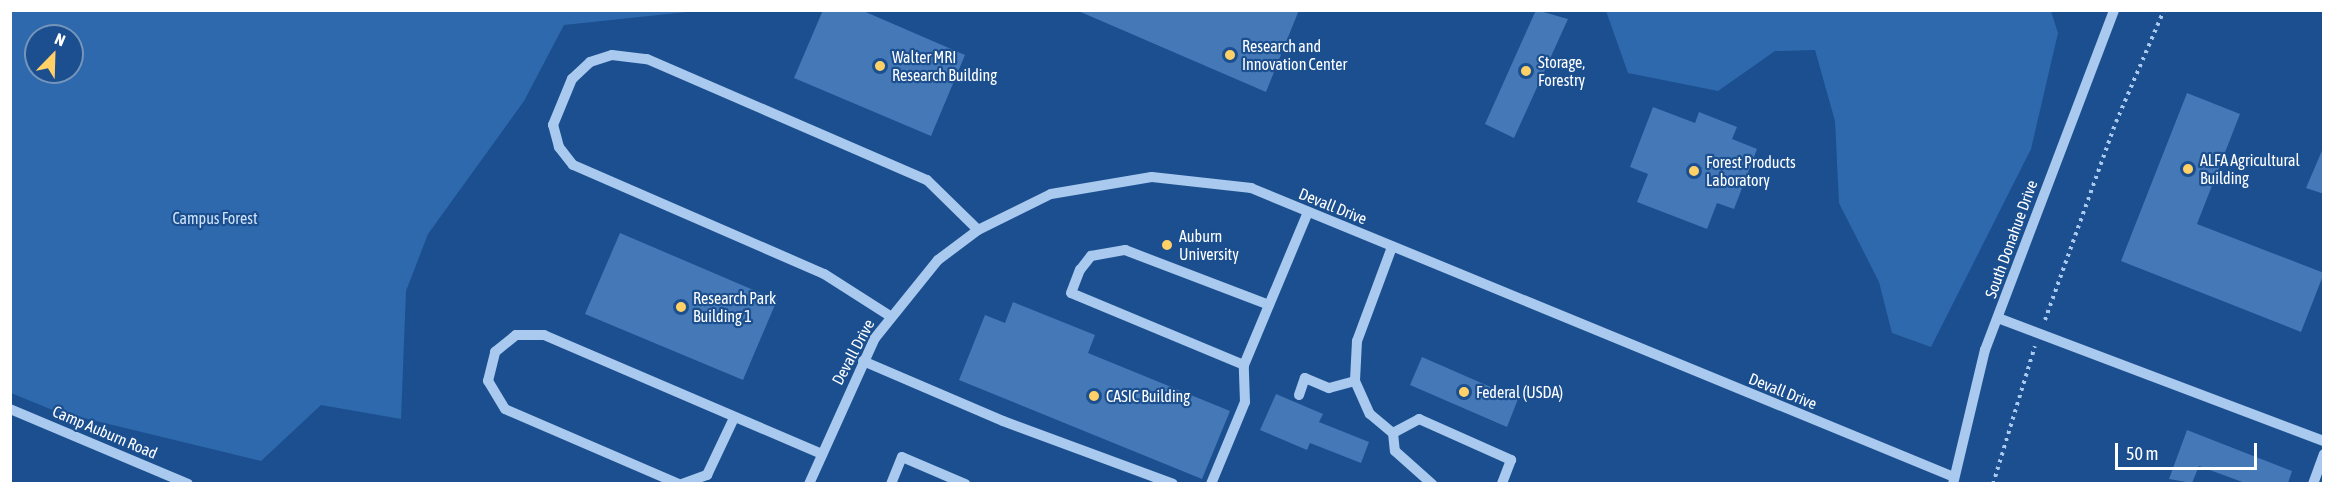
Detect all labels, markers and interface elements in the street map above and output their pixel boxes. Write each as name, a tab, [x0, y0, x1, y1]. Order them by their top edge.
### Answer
north arrow	[24, 24, 84, 84]
text: N	[52, 29, 68, 49]
place label: Research and Innovation Center	[1242, 36, 1347, 74]
place label: Walter MRI Research Building	[892, 47, 997, 85]
marker: Research and Innovation Center	[1223, 48, 1237, 62]
place label: Storage, Forestry	[1538, 52, 1585, 90]
marker: Walter MRI Research Building	[873, 59, 887, 73]
marker: Storage, Forestry	[1519, 64, 1533, 78]
place label: ALFA Agricultural Building	[2200, 150, 2300, 188]
place label: Forest Products Laboratory	[1706, 152, 1796, 190]
marker: ALFA Agricultural Building	[2181, 162, 2195, 176]
marker: Forest Products Laboratory	[1687, 164, 1701, 178]
street label: South Donahue Drive	[1981, 177, 2041, 301]
street label: Devall Drive	[1296, 184, 1370, 228]
park label: Campus Forest	[172, 208, 258, 228]
place label: Auburn University	[1179, 226, 1239, 264]
marker: Auburn University	[1160, 238, 1174, 252]
place label: Research Park Building 1	[693, 288, 776, 326]
marker: Research Park Building 1	[674, 300, 688, 314]
street label: Devall Drive	[828, 316, 878, 388]
street label: Devall Drive	[1746, 369, 1820, 413]
place label: Federal (USDA)	[1476, 382, 1563, 402]
marker: Federal (USDA)	[1457, 385, 1471, 399]
place label: CASIC Building	[1106, 386, 1190, 406]
marker: CASIC Building	[1087, 389, 1101, 403]
street label: Camp Auburn Road	[50, 401, 160, 463]
scale bar	[2118, 431, 2260, 469]
text: 50 m	[2126, 443, 2158, 464]

